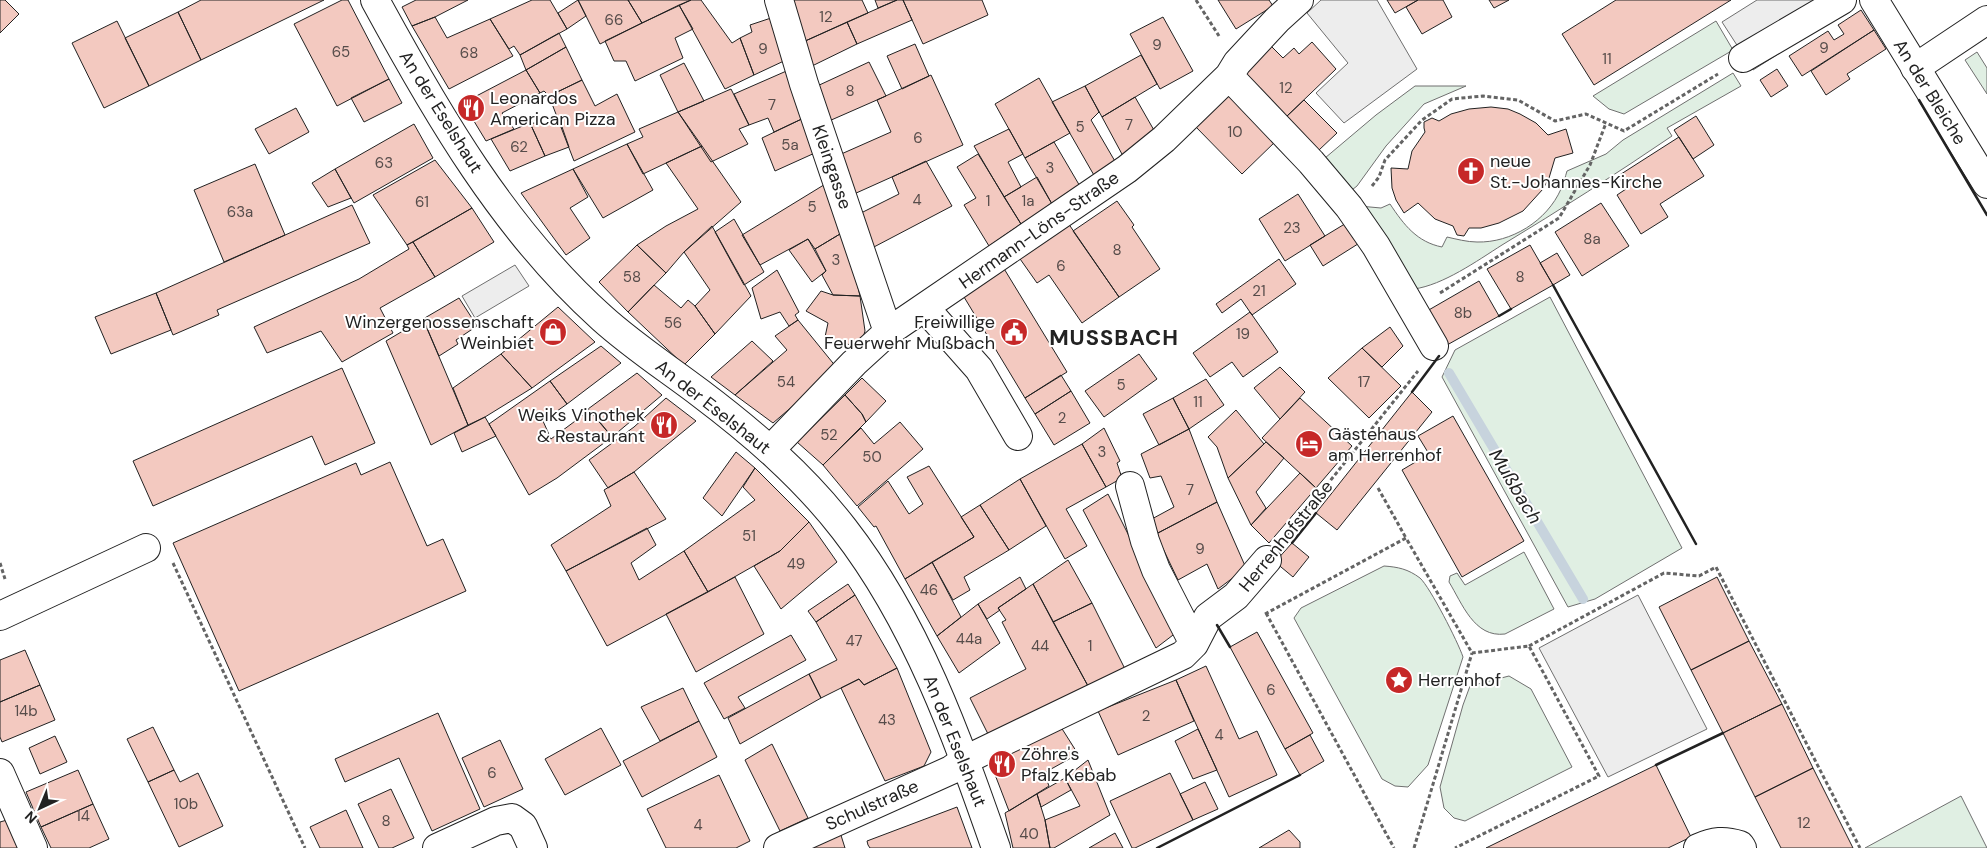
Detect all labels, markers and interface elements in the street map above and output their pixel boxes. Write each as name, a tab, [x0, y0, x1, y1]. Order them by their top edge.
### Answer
house number: 12	[819, 7, 833, 27]
house number: 66	[605, 10, 623, 30]
house number: 9	[1152, 35, 1162, 55]
street label: An der Bleiche	[1888, 35, 1972, 149]
house number: 9	[1819, 38, 1829, 58]
house number: 9	[758, 39, 768, 59]
house number: 65	[332, 42, 350, 62]
house number: 68	[460, 43, 478, 63]
street label: An der Eselshaut	[394, 46, 488, 178]
house number: 11	[1602, 49, 1612, 69]
house number: 12	[1279, 78, 1293, 98]
house number: 8	[845, 81, 855, 101]
place label: Leonardos American Pizza	[490, 86, 615, 131]
restaurant icon: Leonardos American Pizza	[456, 93, 486, 123]
house number: 7	[768, 95, 776, 115]
house number: 7	[1125, 115, 1133, 135]
house number: 5	[1075, 117, 1085, 137]
street label: Kleingasse	[806, 122, 858, 212]
house number: 10	[1228, 122, 1242, 142]
house number: 6	[913, 128, 923, 148]
house number: 5a	[781, 135, 799, 155]
house number: 62	[510, 137, 528, 157]
place label: neue St.-Johannes-Kirche	[1490, 149, 1662, 194]
house number: 63	[375, 153, 393, 173]
church icon: neue St.-Johannes-Kirche	[1456, 156, 1486, 186]
house number: 3	[1046, 158, 1054, 178]
street label: Hermann-Löns-Straße	[954, 166, 1124, 294]
house number: 4	[912, 190, 922, 210]
house number: 1	[986, 191, 990, 211]
house number: 1a	[1022, 191, 1034, 211]
house number: 61	[415, 192, 429, 212]
house number: 5	[807, 197, 817, 217]
house number: 63a	[227, 202, 253, 222]
house number: 23	[1283, 218, 1301, 238]
house number: 8a	[1583, 229, 1601, 249]
house number: 8	[1112, 240, 1122, 260]
house number: 3	[832, 250, 840, 270]
house number: 6	[1056, 256, 1066, 276]
house number: 58	[623, 267, 641, 287]
house number: 8	[1515, 267, 1525, 287]
house number: 21	[1252, 281, 1266, 301]
house number: 8b	[1454, 303, 1472, 323]
place label: Winzergenossenschaft Weinbiet	[345, 310, 534, 355]
place label: Freiwillige Feuerwehr Mußbach	[824, 310, 995, 355]
house number: 56	[664, 313, 682, 333]
shop icon: Winzergenossenschaft Weinbiet	[538, 317, 568, 347]
public building icon: Freiwillige Feuerwehr Mußbach	[999, 317, 1029, 347]
district label: MUSSBACH	[1049, 323, 1179, 352]
house number: 19	[1236, 324, 1250, 344]
street label: An der Eselshaut	[650, 354, 776, 460]
house number: 54	[777, 372, 795, 392]
house number: 17	[1358, 372, 1370, 392]
house number: 5	[1116, 375, 1126, 395]
house number: 11	[1193, 392, 1203, 412]
place label: Weiks Vinothek & Restaurant	[518, 403, 645, 448]
house number: 2	[1058, 408, 1066, 428]
restaurant icon: Weiks Vinothek & Restaurant	[649, 410, 679, 440]
place label: Gästehaus am Herrenhof	[1328, 422, 1442, 467]
house number: 52	[820, 425, 838, 445]
hotel icon: Gästehaus am Herrenhof	[1294, 429, 1324, 459]
house number: 3	[1098, 442, 1106, 462]
water label: Mußbach	[1483, 444, 1548, 529]
house number: 50	[862, 447, 882, 467]
street label: Herrenhofstraße	[1234, 475, 1338, 597]
house number: 7	[1186, 480, 1194, 500]
house number: 51	[742, 526, 756, 546]
house number: 9	[1195, 539, 1205, 559]
house number: 49	[787, 554, 805, 574]
house number: 46	[920, 580, 938, 600]
house number: 44a	[956, 629, 982, 649]
house number: 47	[845, 631, 863, 651]
house number: 44	[1031, 636, 1049, 656]
house number: 1	[1088, 636, 1092, 656]
place icon: Herrenhof	[1384, 665, 1414, 695]
place label: Herrenhof	[1418, 668, 1501, 692]
street label: An der Eselshaut	[918, 672, 992, 810]
house number: 6	[1266, 680, 1276, 700]
house number: 14b	[14, 701, 38, 721]
house number: 2	[1142, 706, 1150, 726]
house number: 43	[878, 710, 896, 730]
house number: 4	[1214, 725, 1224, 745]
place label: Zöhre's Pfalz Kebab	[1021, 742, 1117, 787]
restaurant icon: Zöhre's Pfalz Kebab	[987, 749, 1017, 779]
house number: 6	[487, 763, 497, 783]
street label: Schulstraße	[822, 774, 922, 836]
north arrow	[15, 783, 65, 833]
house number: 10b	[174, 794, 198, 814]
house number: 14	[76, 806, 90, 826]
text: N	[21, 807, 41, 827]
house number: 8	[381, 811, 391, 831]
house number: 12	[1797, 813, 1811, 833]
house number: 4	[693, 815, 703, 835]
house number: 40	[1019, 824, 1039, 844]

